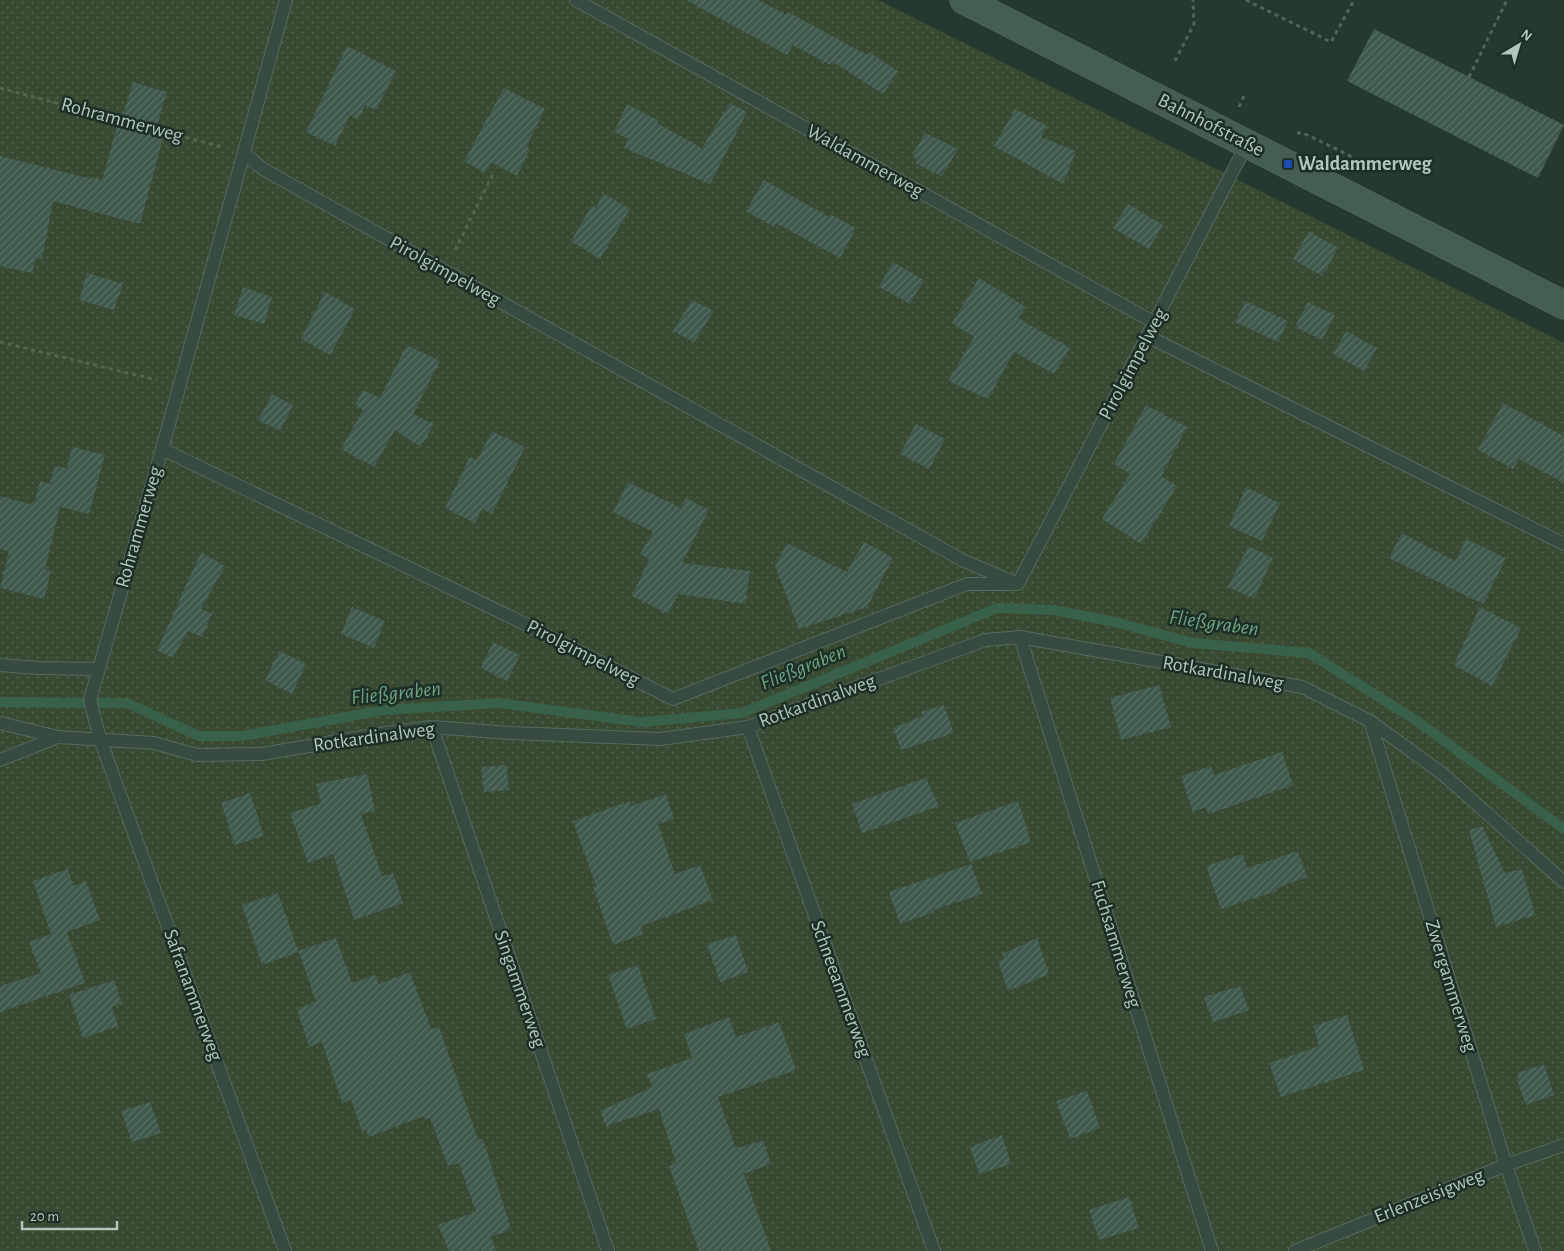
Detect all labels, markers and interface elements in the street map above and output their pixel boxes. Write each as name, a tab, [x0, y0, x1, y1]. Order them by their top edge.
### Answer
north arrow	[1494, 20, 1544, 70]
text: N	[1518, 27, 1535, 44]
street label: Bahnhofstraße	[1155, 90, 1267, 160]
street label: Rohrammerweg	[59, 94, 185, 146]
street label: Waldammerweg	[803, 121, 927, 201]
place label: Waldammerweg	[1298, 154, 1432, 174]
marker: Waldammerweg	[1282, 158, 1294, 170]
street label: Pirolgimpelweg	[386, 232, 504, 310]
street label: Pirolgimpelweg	[1095, 305, 1171, 423]
street label: Rohrammerweg	[112, 464, 166, 590]
water label: Fließgraben	[1168, 606, 1260, 640]
street label: Pirolgimpelweg	[524, 616, 643, 690]
water label: Fließgraben	[757, 640, 849, 694]
street label: Rotkardinalweg	[1161, 653, 1285, 694]
street label: Rotkardinalweg	[756, 671, 878, 731]
water label: Fließgraben	[350, 678, 442, 708]
street label: Rotkardinalweg	[312, 719, 436, 755]
street label: Fuchsammerweg	[1087, 878, 1145, 1010]
street label: Zwergammerweg	[1421, 917, 1481, 1055]
street label: Schneeammerweg	[807, 918, 875, 1061]
street label: Safranammerweg	[160, 927, 226, 1064]
street label: Singammerweg	[491, 928, 550, 1051]
street label: Erlenzeisigweg	[1371, 1165, 1487, 1227]
scale bar	[22, 1198, 118, 1230]
text: 20 m	[30, 1209, 59, 1224]

